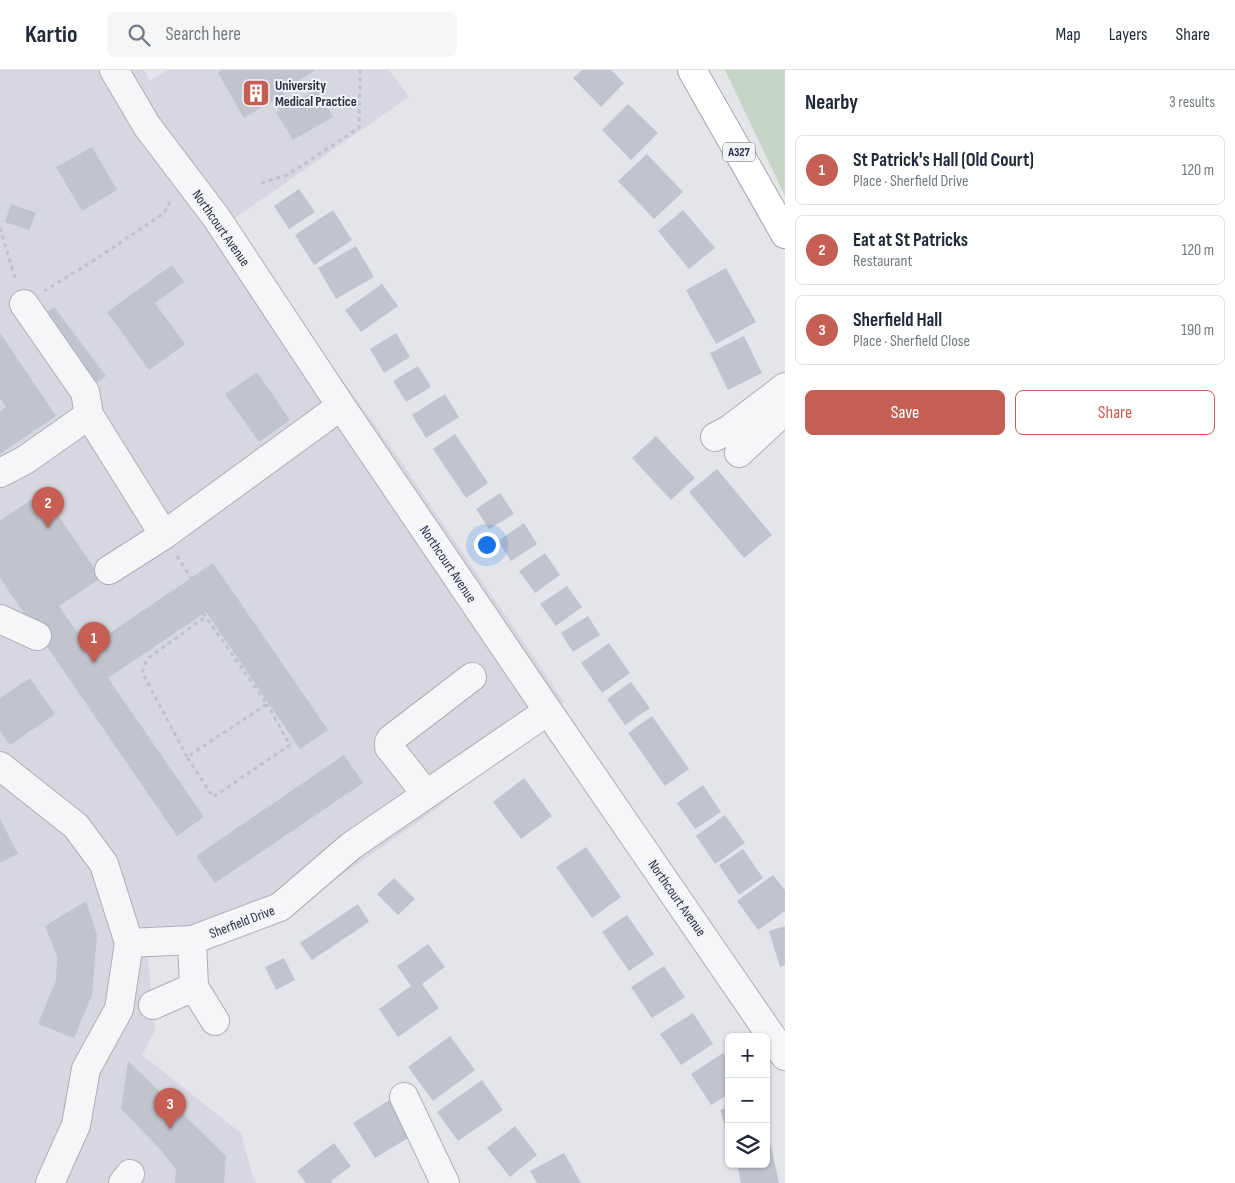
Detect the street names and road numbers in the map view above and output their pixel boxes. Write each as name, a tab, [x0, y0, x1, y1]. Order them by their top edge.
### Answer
road number: A327	[723, 142, 755, 161]
street label: Northcourt Avenue	[188, 186, 254, 270]
street label: Northcourt Avenue	[416, 522, 480, 606]
street label: Northcourt Avenue	[644, 856, 710, 940]
street label: Sherfield Drive	[207, 902, 277, 942]

